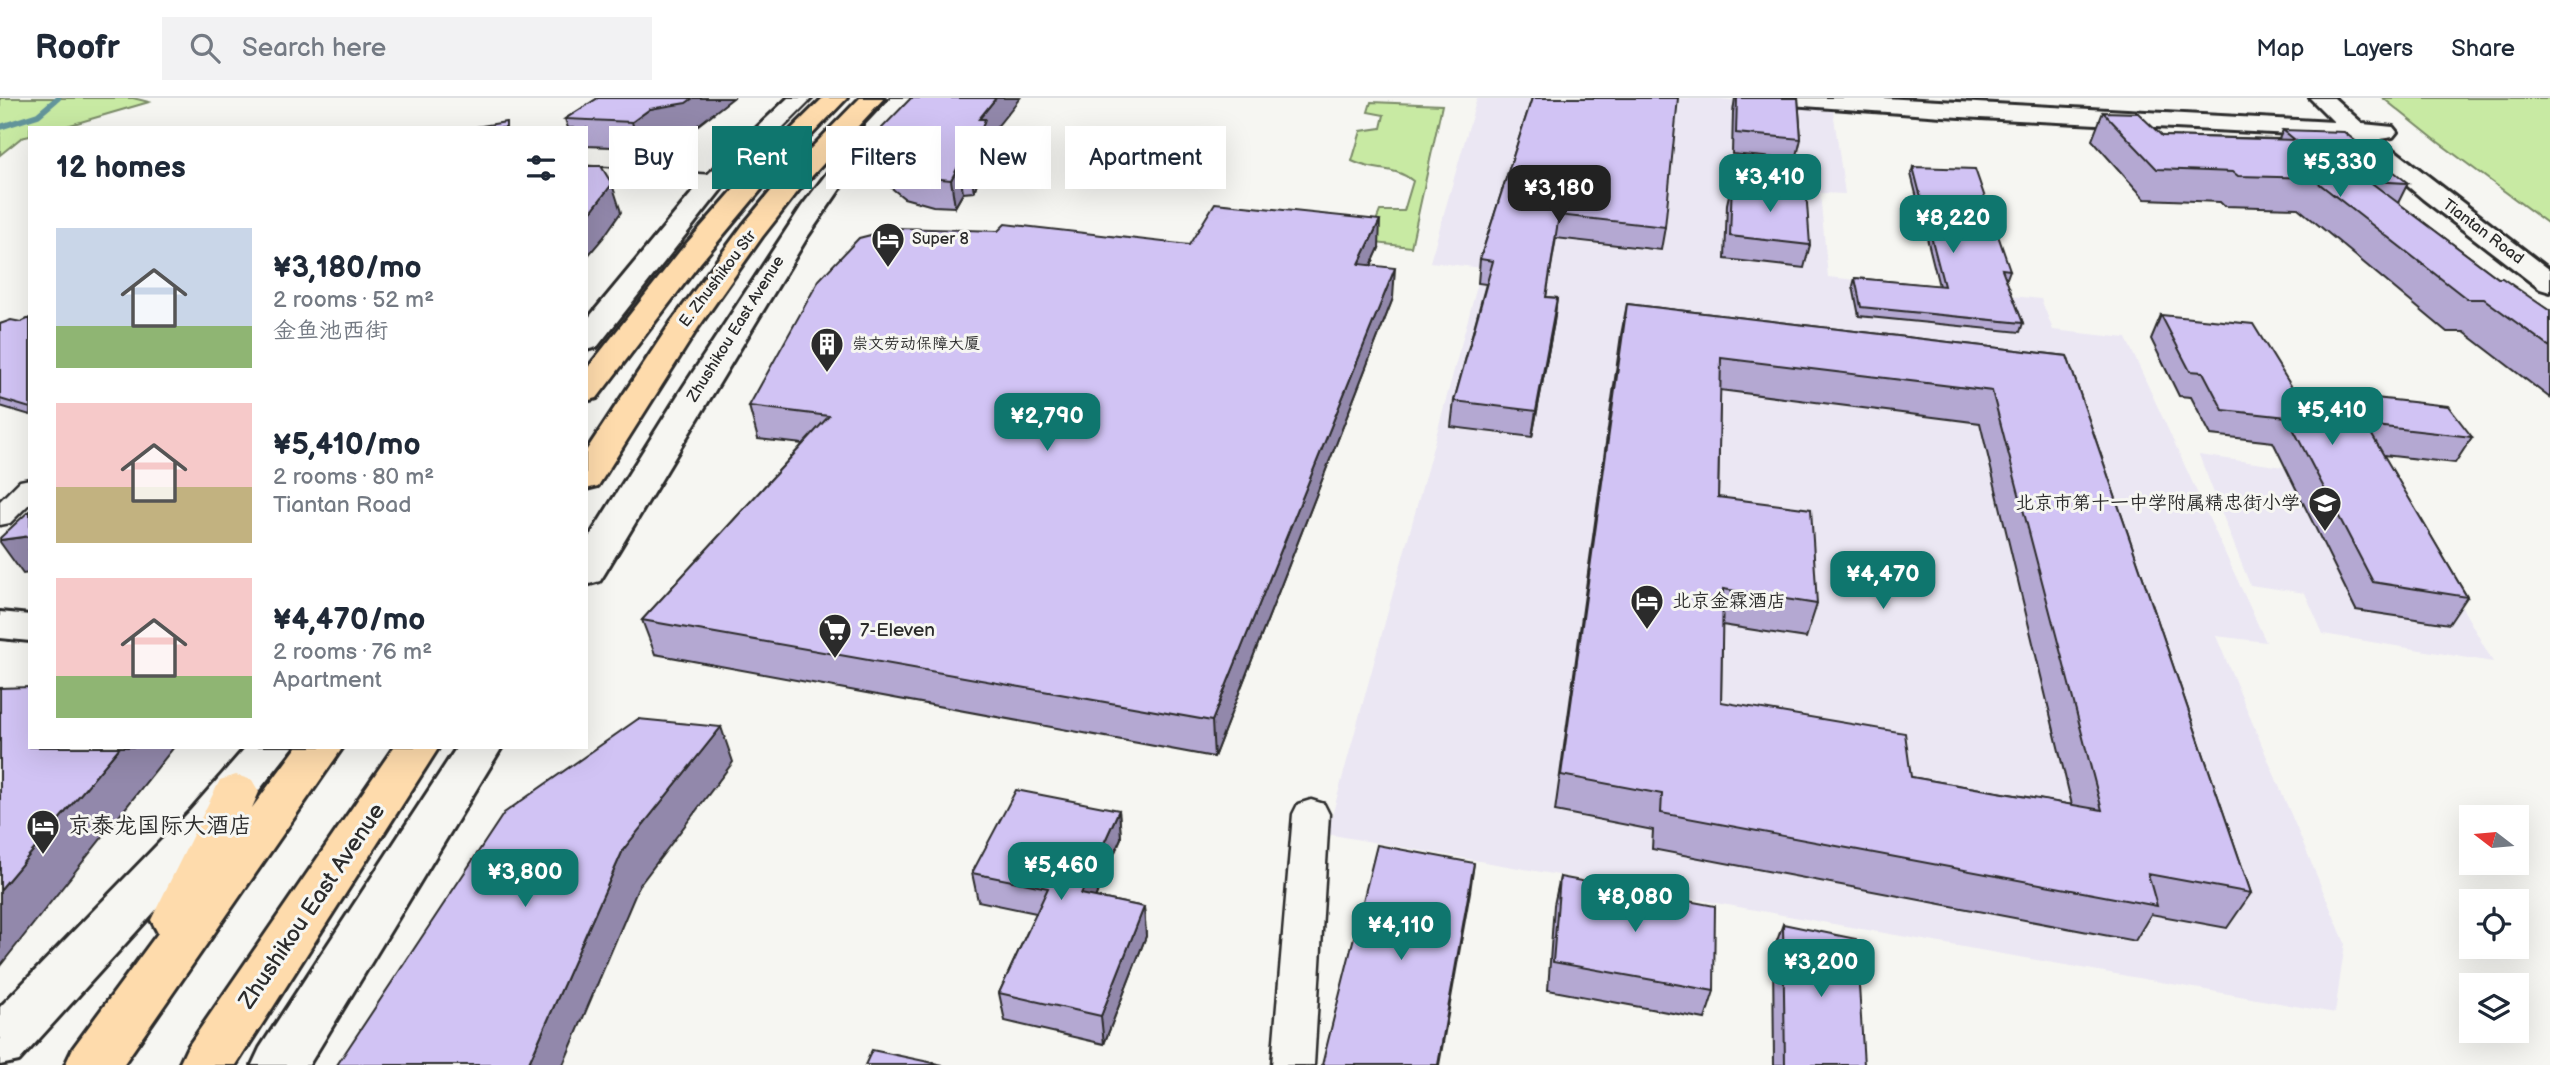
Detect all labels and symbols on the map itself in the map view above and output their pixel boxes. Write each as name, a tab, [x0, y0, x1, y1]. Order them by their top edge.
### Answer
pin: ¥5,330	[2283, 140, 2397, 199]
pin: ¥3,410	[1713, 155, 1827, 214]
pin: ¥3,180	[1502, 166, 1616, 225]
pin: ¥8,220	[1896, 195, 2010, 255]
street label: Tiantan Road	[2439, 195, 2527, 269]
hotel icon: Super 8	[869, 220, 907, 269]
street label: E. Zhushikou Str	[676, 227, 761, 331]
place label: Super 8	[912, 230, 969, 249]
street label: Zhushikou East Avenue	[683, 252, 789, 406]
building icon: 崇文劳动保障大厦	[808, 325, 846, 374]
place label: 崇文劳动保障大厦	[852, 335, 980, 354]
pin: ¥5,410	[2275, 388, 2389, 447]
pin: ¥2,790	[990, 394, 1104, 453]
school or university icon: 北京市第十一中学附属精忠街小学	[2306, 484, 2344, 533]
place label: 北京市第十一中学附属精忠街小学	[2015, 492, 2300, 515]
pin: ¥4,470	[1826, 552, 1940, 611]
hotel icon: 北京金霖酒店	[1628, 582, 1666, 631]
place label: 北京金霖酒店	[1672, 590, 1786, 613]
supermarket icon: 7-Eleven	[816, 611, 854, 660]
place label: 7-Eleven	[860, 619, 935, 642]
street label: Zhushikou East Avenue	[232, 798, 391, 1015]
north arrow	[2459, 805, 2529, 875]
hotel icon: 京泰龙国际大酒店	[24, 807, 62, 856]
place label: 京泰龙国际大酒店	[68, 812, 252, 840]
pin: ¥5,460	[1004, 842, 1118, 902]
pin: ¥3,800	[468, 850, 582, 909]
pin: ¥8,080	[1578, 874, 1692, 934]
pin: ¥4,110	[1344, 902, 1458, 962]
pin: ¥3,200	[1764, 940, 1878, 999]

